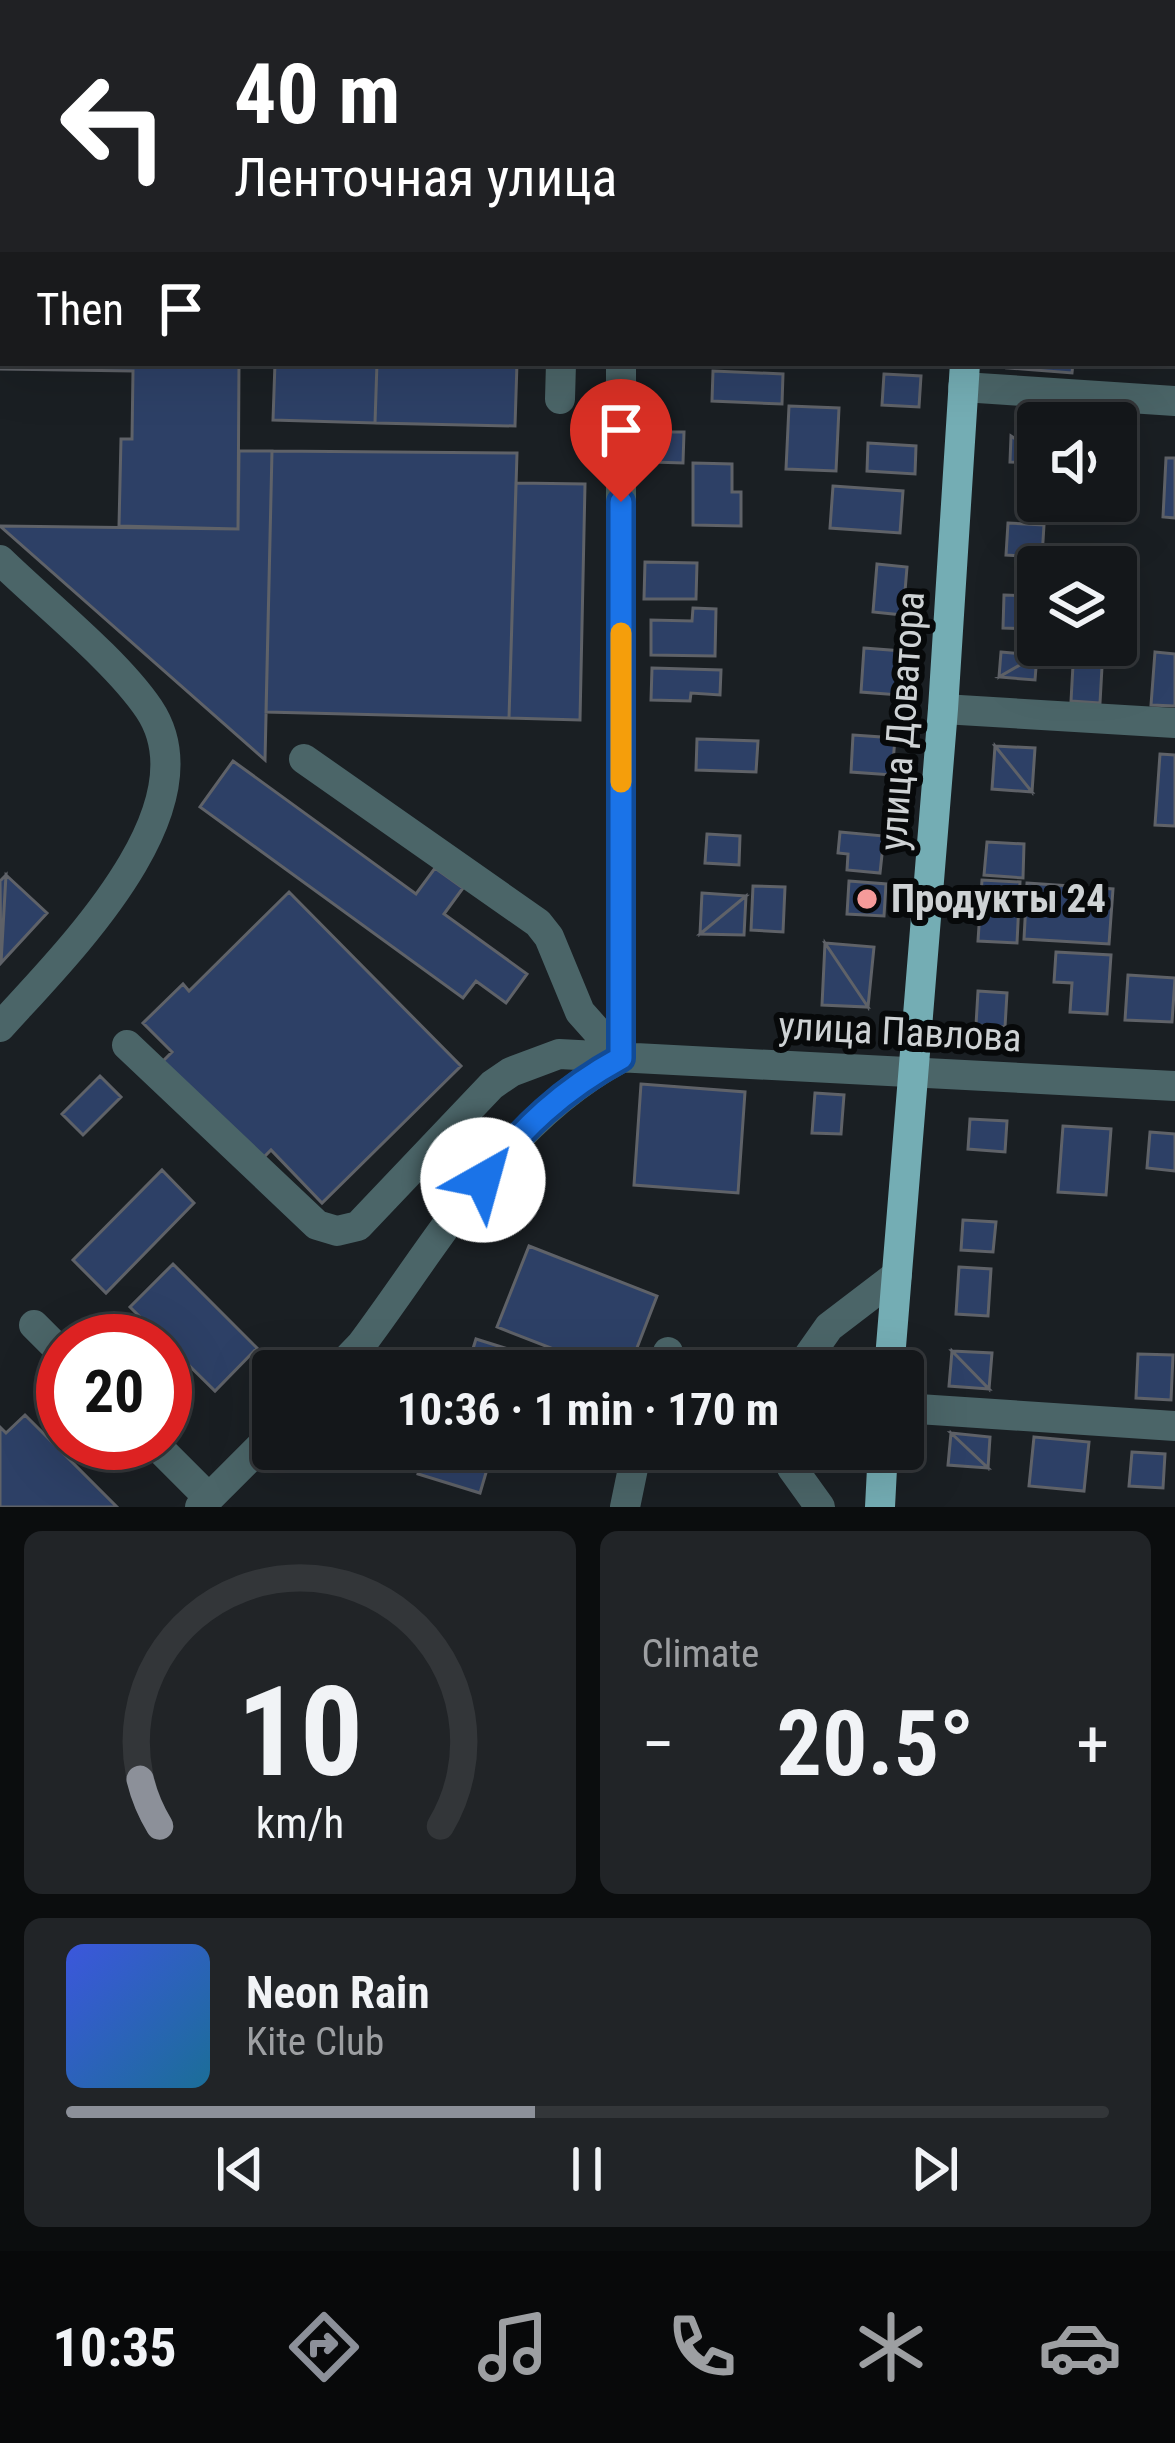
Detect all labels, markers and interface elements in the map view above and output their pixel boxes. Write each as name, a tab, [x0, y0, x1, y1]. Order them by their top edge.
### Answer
text: 40 m	[234, 45, 401, 144]
icon: left	[36, 48, 192, 204]
text: Ленточная улица	[234, 146, 617, 209]
icon: arrive	[148, 276, 214, 342]
text: Then	[36, 283, 124, 336]
pin	[570, 379, 672, 502]
icon: arrive	[588, 397, 654, 463]
map controls	[1017, 402, 1137, 666]
button: sound	[1017, 402, 1137, 522]
button: layers	[1017, 546, 1137, 666]
street label: улица Доватора	[870, 590, 934, 852]
place label: Продукты 24	[891, 876, 1106, 922]
marker: Продукты 24	[854, 886, 880, 912]
street label: улица Павлова	[777, 1003, 1023, 1061]
position arrow	[420, 1117, 546, 1243]
speed limit sign: 20	[36, 1314, 192, 1470]
text: 10:36 · 1 min · 170 m	[397, 1383, 779, 1436]
text: Climate	[642, 1631, 759, 1677]
text: 10	[237, 1659, 363, 1805]
text: 20.5°	[777, 1692, 974, 1797]
text: −	[642, 1706, 675, 1783]
text: +	[1076, 1706, 1109, 1783]
text: km/h	[256, 1797, 344, 1847]
text: Neon Rain	[246, 1966, 430, 2019]
text: Kite Club	[246, 2019, 384, 2065]
icon: previous	[207, 2136, 273, 2202]
icon: pause	[554, 2136, 620, 2202]
icon: next	[902, 2136, 968, 2202]
icon: directions	[282, 2305, 366, 2389]
icon: music	[471, 2305, 555, 2389]
icon: phone	[660, 2305, 744, 2389]
icon: climate	[849, 2305, 933, 2389]
icon: car	[1038, 2305, 1122, 2389]
text: 10:35	[53, 2316, 177, 2379]

